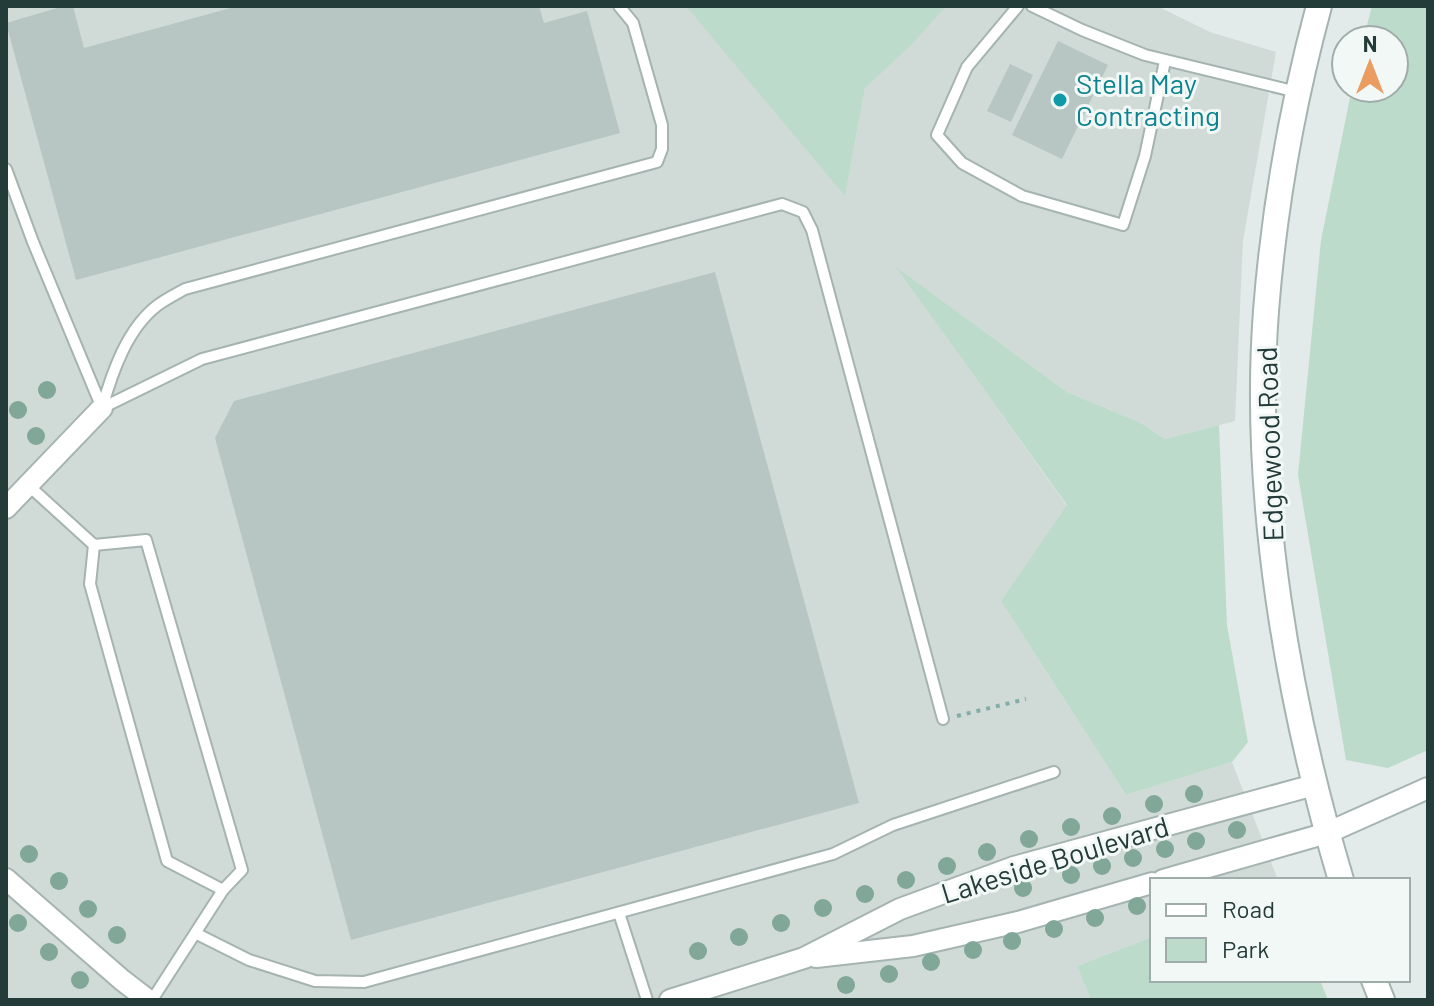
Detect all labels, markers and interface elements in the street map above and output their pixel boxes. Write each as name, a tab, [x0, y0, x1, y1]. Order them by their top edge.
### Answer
north arrow	[1330, 24, 1410, 104]
text: N	[1363, 30, 1377, 56]
place label: Stella May Contracting	[1076, 66, 1220, 132]
marker: Stella May Contracting	[1051, 91, 1069, 109]
street label: Edgewood Road	[1249, 346, 1289, 542]
street label: Lakeside Boulevard	[937, 808, 1173, 910]
legend	[1150, 878, 1410, 982]
text: Road	[1222, 894, 1275, 923]
text: Park	[1222, 934, 1269, 963]

